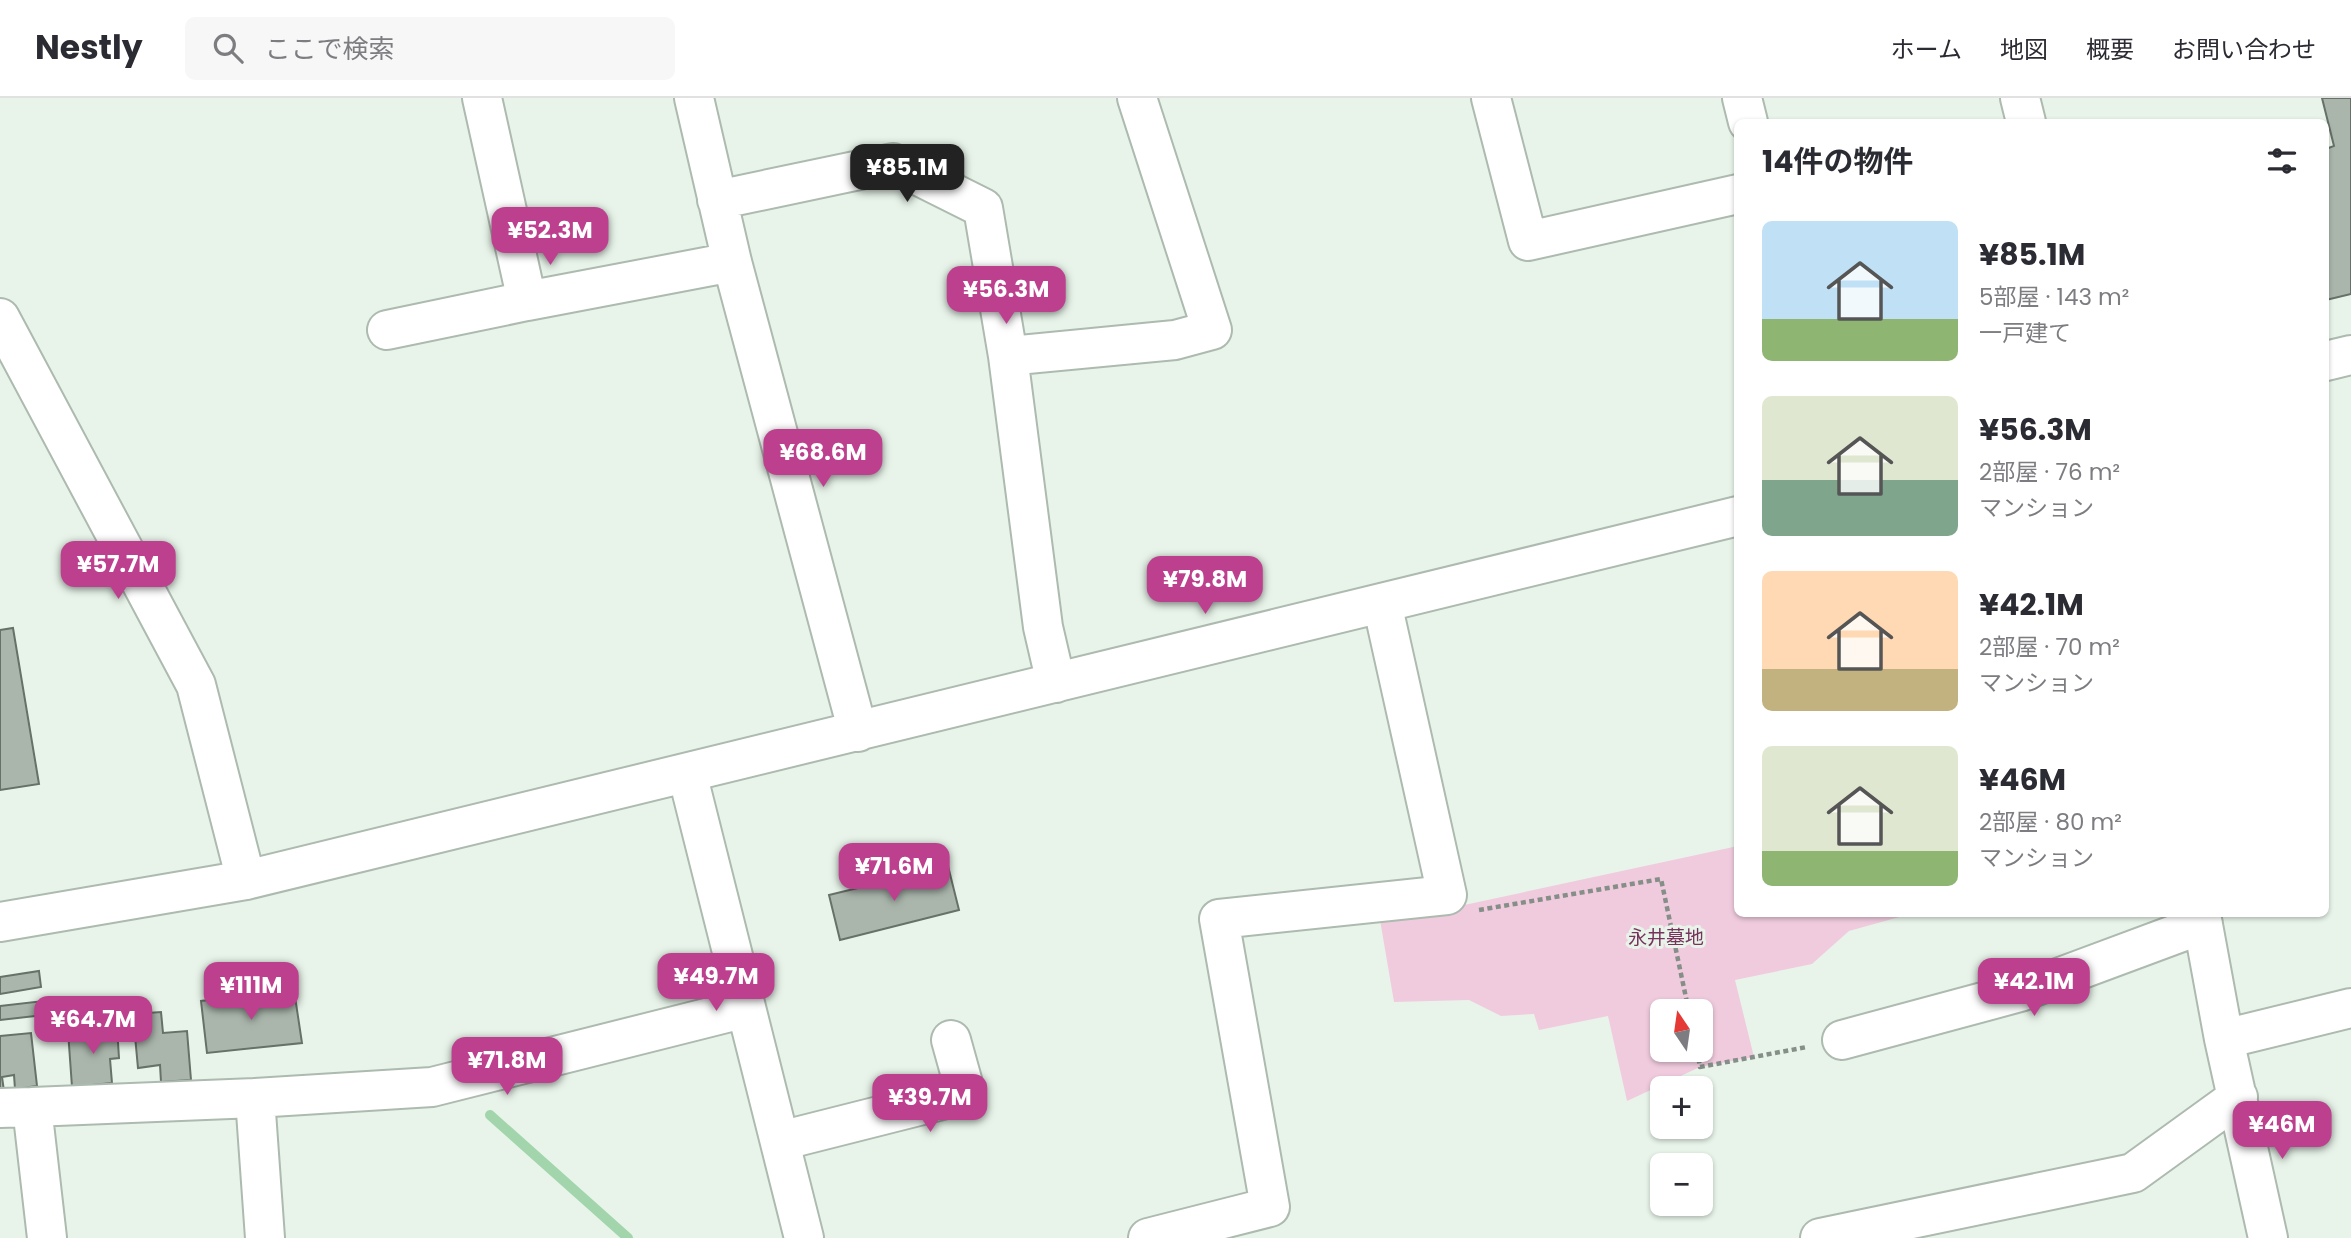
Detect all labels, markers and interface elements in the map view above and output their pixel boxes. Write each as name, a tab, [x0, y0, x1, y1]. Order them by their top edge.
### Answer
search box	[185, 17, 675, 80]
text: Nestly	[35, 24, 143, 71]
icon: search	[209, 29, 247, 67]
text: ここで検索	[265, 31, 395, 67]
text: ホーム	[1891, 33, 1962, 66]
text: 地図	[2000, 33, 2048, 66]
text: 概要	[2086, 33, 2134, 66]
text: お問い合わせ	[2172, 33, 2316, 66]
text: 14件の物件	[1762, 140, 1914, 183]
icon: filters	[2263, 142, 2301, 180]
pin: ¥85.1M	[850, 144, 964, 204]
text: ¥85.1M	[866, 151, 948, 183]
pin: ¥52.3M	[493, 208, 607, 267]
text: ¥52.3M	[507, 214, 593, 246]
text: ¥85.1M	[1979, 233, 2085, 276]
icon: home	[1818, 249, 1902, 333]
pin: ¥56.3M	[949, 266, 1063, 326]
text: ¥56.3M	[963, 273, 1049, 305]
text: 5部屋 · 143 m²	[1979, 281, 2129, 313]
text: 一戸建て	[1979, 317, 2071, 349]
text: ¥56.3M	[1979, 408, 2092, 451]
icon: home	[1818, 424, 1902, 508]
pin: ¥68.6M	[766, 430, 880, 489]
text: ¥68.6M	[779, 436, 867, 468]
text: 2部屋 · 76 m²	[1979, 456, 2120, 488]
text: マンション	[1979, 492, 2094, 524]
pin: ¥57.7M	[61, 542, 175, 601]
text: ¥57.7M	[77, 548, 159, 580]
pin: ¥79.8M	[1148, 556, 1262, 616]
text: ¥79.8M	[1163, 563, 1247, 595]
text: ¥42.1M	[1979, 583, 2084, 626]
icon: home	[1818, 599, 1902, 683]
text: 2部屋 · 70 m²	[1979, 631, 2120, 663]
text: マンション	[1979, 667, 2094, 699]
text: ¥46M	[1979, 758, 2066, 801]
icon: home	[1818, 774, 1902, 858]
text: 2部屋 · 80 m²	[1979, 806, 2122, 838]
text: マンション	[1979, 842, 2094, 874]
pin: ¥71.6M	[837, 844, 951, 903]
text: ¥71.6M	[855, 850, 933, 882]
park label: 永井墓地	[1628, 924, 1704, 951]
pin: ¥49.7M	[659, 954, 773, 1013]
pin: ¥42.1M	[1977, 958, 2091, 1018]
text: ¥49.7M	[673, 960, 759, 992]
pin: ¥111M	[202, 962, 300, 1022]
text: ¥42.1M	[1994, 965, 2074, 997]
text: ¥111M	[220, 969, 282, 1001]
pin: ¥64.7M	[36, 996, 150, 1056]
north arrow	[1650, 999, 1713, 1062]
map controls	[1650, 999, 1713, 1216]
text: ¥64.7M	[50, 1003, 136, 1035]
pin: ¥71.8M	[450, 1038, 564, 1097]
text: ¥71.8M	[468, 1044, 546, 1076]
pin: ¥39.7M	[873, 1074, 987, 1134]
button: +	[1650, 1076, 1713, 1139]
text: ¥39.7M	[888, 1081, 972, 1113]
pin: ¥46M	[2241, 1102, 2323, 1161]
text: ¥46M	[2249, 1108, 2315, 1140]
button: −	[1650, 1153, 1713, 1216]

